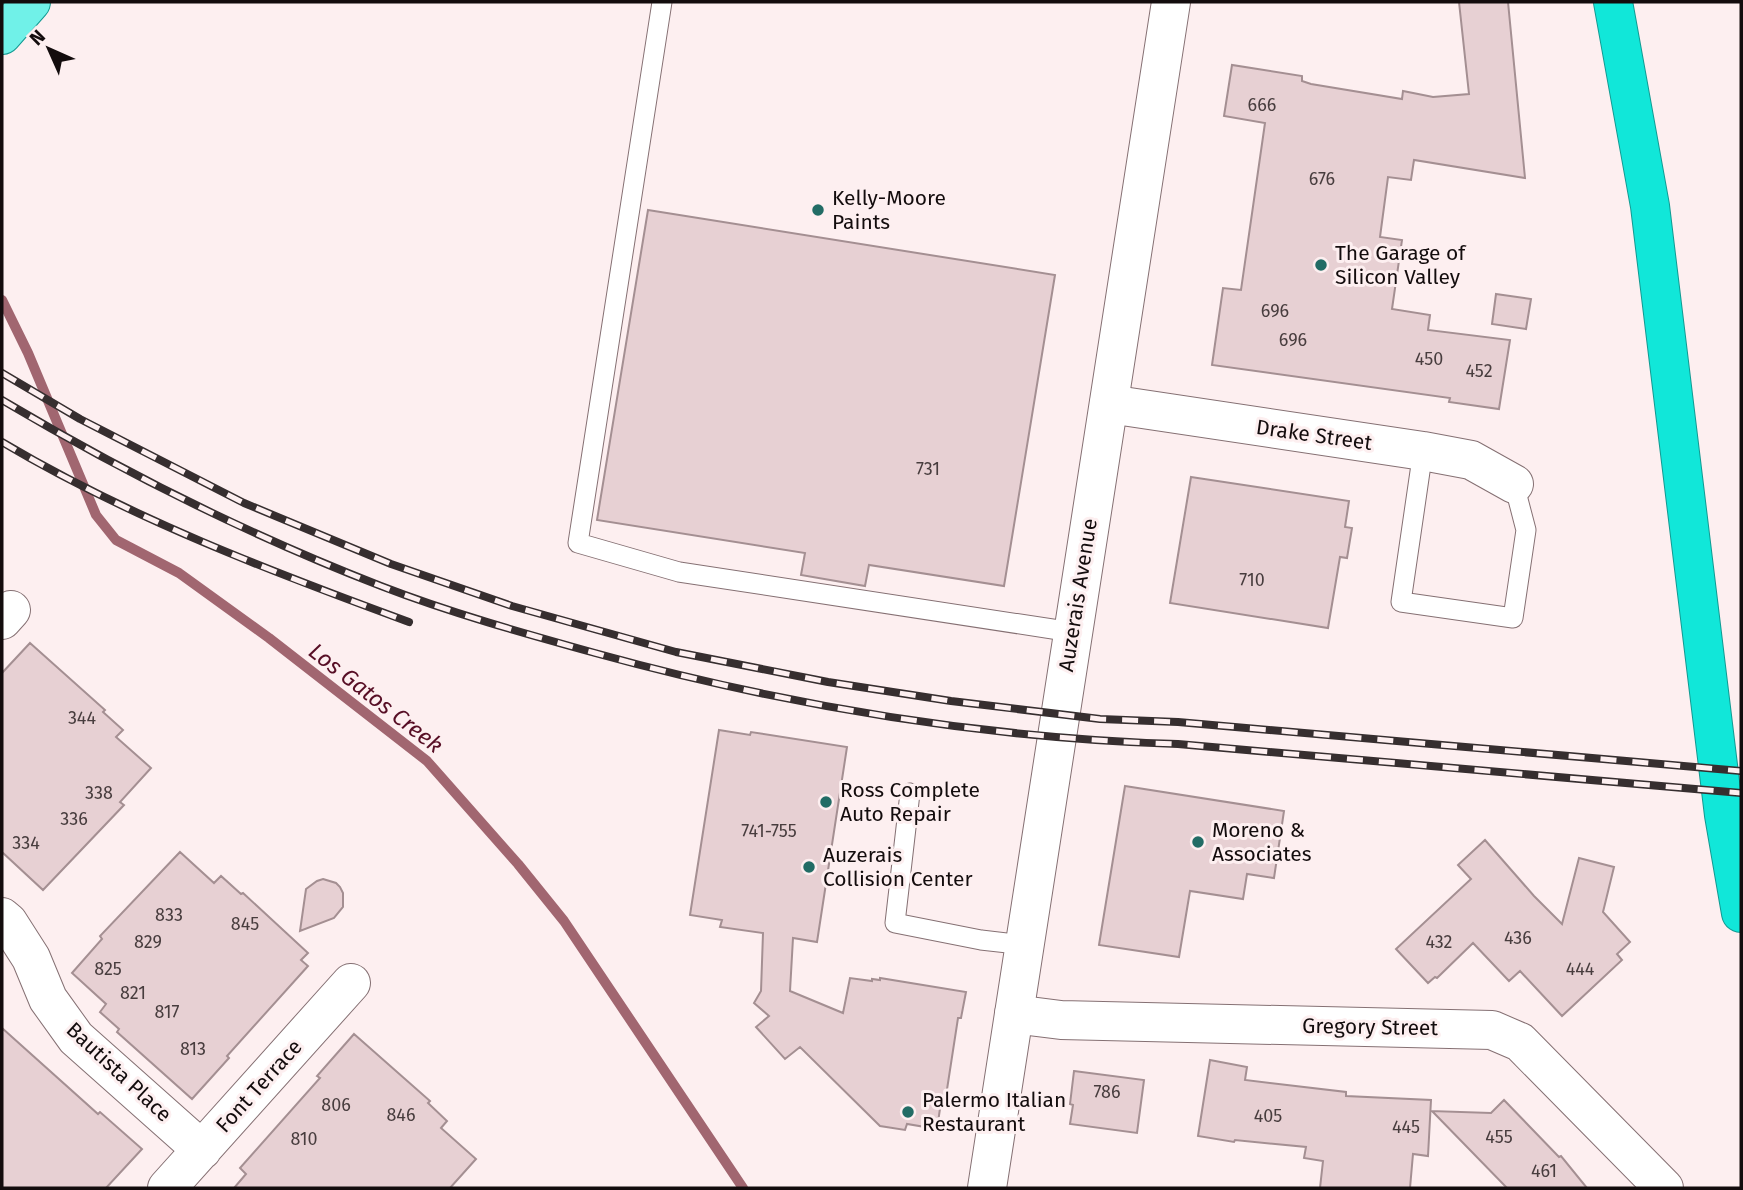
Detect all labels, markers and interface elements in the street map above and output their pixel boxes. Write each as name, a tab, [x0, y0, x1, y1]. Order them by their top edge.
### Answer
north arrow	[14, 14, 84, 84]
text: N	[25, 25, 50, 50]
house number: 666	[1248, 94, 1276, 116]
house number: 676	[1309, 168, 1335, 190]
place label: Kelly-Moore Paints	[832, 185, 946, 235]
marker: Kelly-Moore Paints	[810, 202, 826, 218]
place label: The Garage of Silicon Valley	[1335, 240, 1467, 290]
marker: The Garage of Silicon Valley	[1313, 257, 1329, 273]
house number: 696	[1261, 300, 1289, 322]
house number: 696	[1279, 329, 1307, 351]
house number: 450	[1415, 348, 1443, 370]
house number: 452	[1465, 360, 1493, 382]
street label: Drake Street	[1254, 414, 1374, 456]
house number: 731	[916, 458, 940, 480]
street label: Auzerais Avenue	[1053, 517, 1103, 673]
house number: 710	[1239, 569, 1265, 591]
water label: Los Gatos Creek	[303, 637, 449, 759]
house number: 344	[68, 707, 96, 729]
place label: Ross Complete Auto Repair	[840, 777, 980, 827]
house number: 338	[85, 782, 113, 804]
marker: Ross Complete Auto Repair	[818, 794, 834, 810]
house number: 336	[60, 808, 88, 830]
place label: Moreno & Associates	[1212, 817, 1312, 867]
house number: 741-755	[741, 820, 797, 842]
house number: 334	[12, 832, 40, 854]
marker: Moreno & Associates	[1190, 834, 1206, 850]
place label: Auzerais Collision Center	[823, 842, 973, 892]
marker: Auzerais Collision Center	[801, 859, 817, 875]
house number: 833	[155, 904, 183, 926]
house number: 845	[231, 913, 259, 935]
house number: 436	[1504, 927, 1532, 949]
house number: 829	[134, 931, 162, 953]
house number: 432	[1426, 931, 1453, 953]
house number: 825	[94, 958, 122, 980]
house number: 444	[1566, 958, 1595, 980]
house number: 821	[120, 982, 146, 1004]
house number: 817	[154, 1001, 180, 1023]
street label: Gregory Street	[1302, 1013, 1439, 1041]
street label: Bautista Place	[61, 1017, 177, 1127]
street label: Font Terrace	[210, 1034, 308, 1138]
house number: 813	[180, 1038, 206, 1060]
house number: 786	[1093, 1081, 1121, 1103]
place label: Palermo Italian Restaurant	[922, 1087, 1066, 1137]
house number: 806	[321, 1094, 351, 1116]
house number: 846	[386, 1104, 416, 1126]
marker: Palermo Italian Restaurant	[900, 1104, 916, 1120]
house number: 405	[1254, 1105, 1282, 1127]
house number: 445	[1392, 1116, 1420, 1138]
house number: 455	[1485, 1126, 1513, 1148]
house number: 810	[290, 1128, 318, 1150]
house number: 461	[1531, 1160, 1557, 1182]

